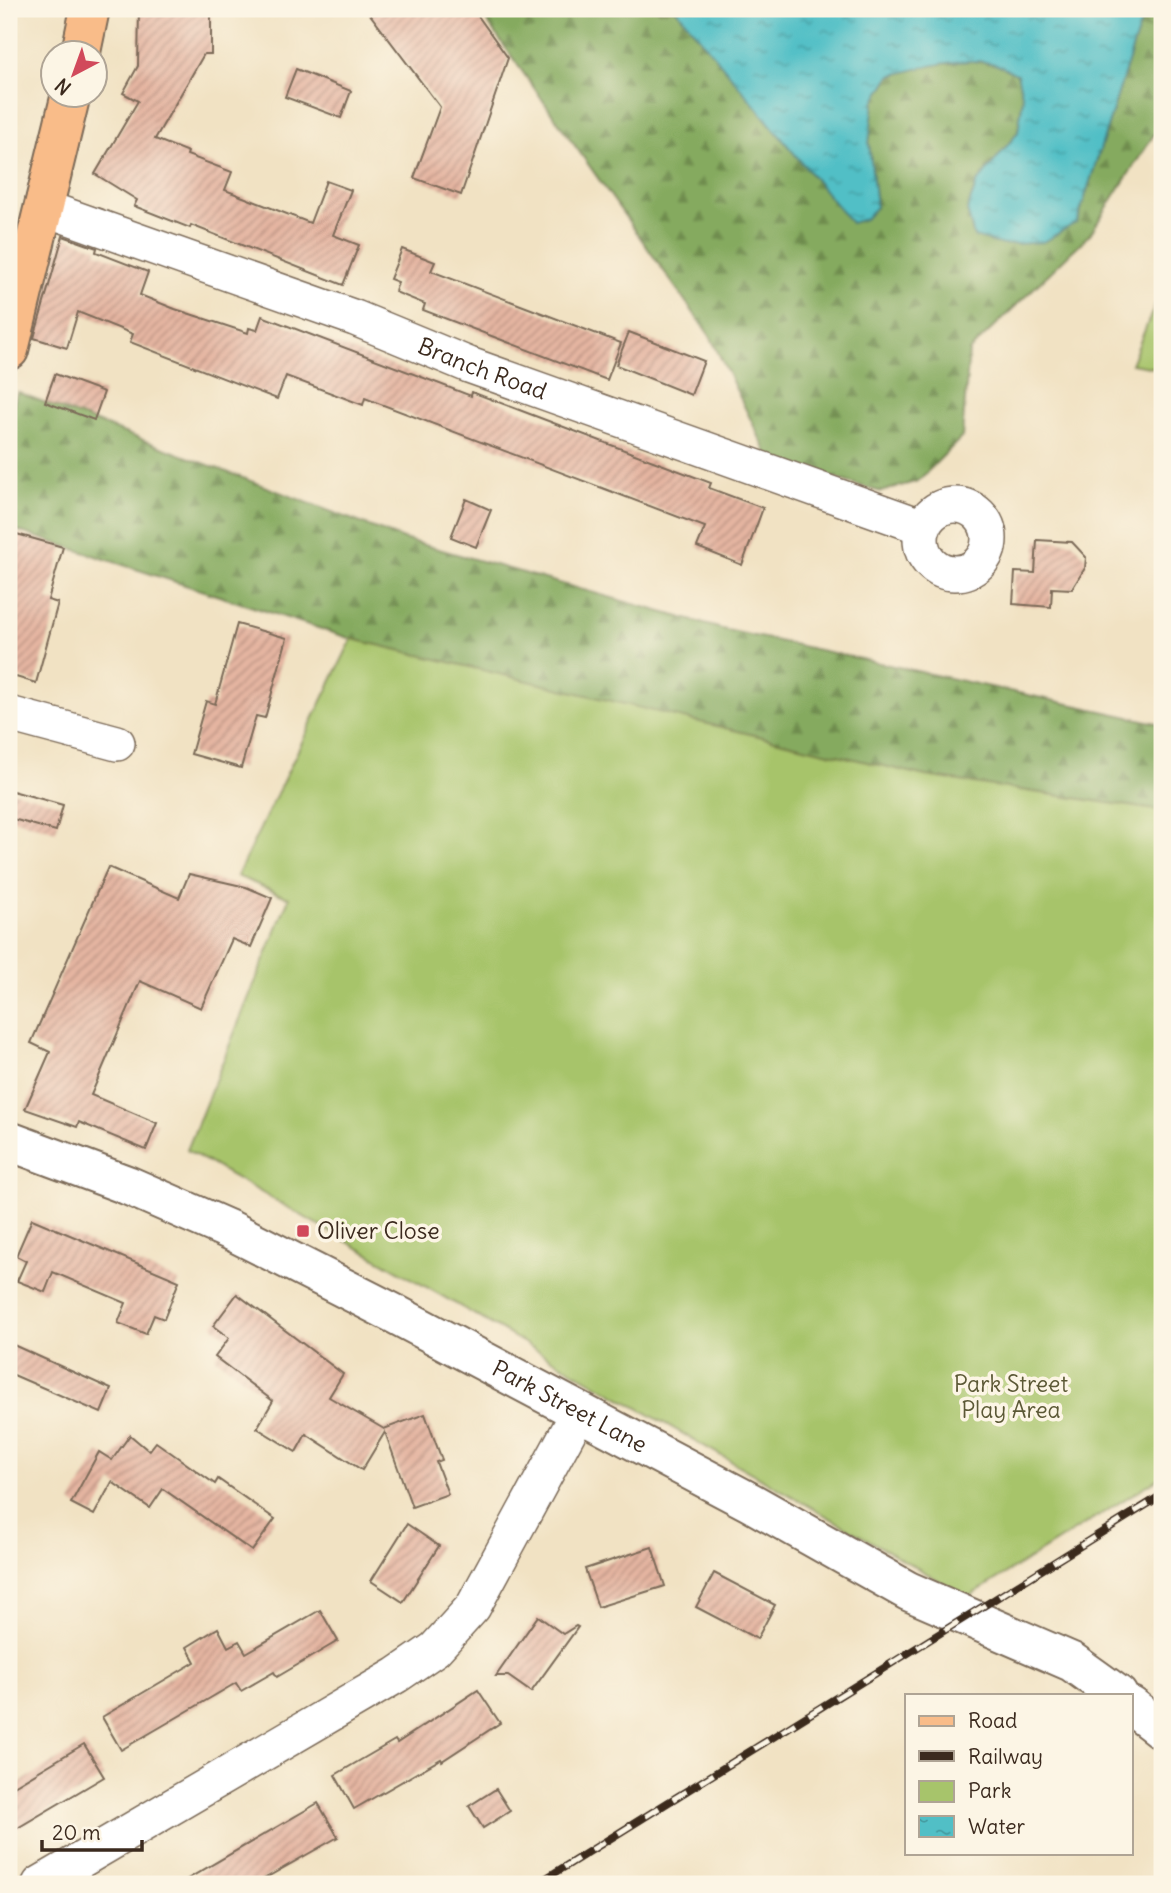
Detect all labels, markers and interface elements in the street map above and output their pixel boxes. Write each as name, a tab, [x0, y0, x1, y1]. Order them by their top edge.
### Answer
north arrow	[38, 38, 108, 108]
text: N	[50, 73, 76, 100]
street label: Branch Road	[414, 331, 551, 406]
place label: Oliver Close	[317, 1216, 440, 1245]
marker: Oliver Close	[295, 1223, 311, 1239]
street label: Park Street Lane	[487, 1353, 652, 1459]
park label: Park Street Play Area	[954, 1369, 1068, 1424]
legend	[905, 1694, 1132, 1854]
text: Road	[968, 1707, 1017, 1734]
text: Railway	[968, 1743, 1043, 1770]
text: Park	[968, 1777, 1011, 1804]
scale bar	[42, 1809, 142, 1853]
text: Water	[968, 1813, 1026, 1840]
text: 20 m	[52, 1819, 101, 1846]

